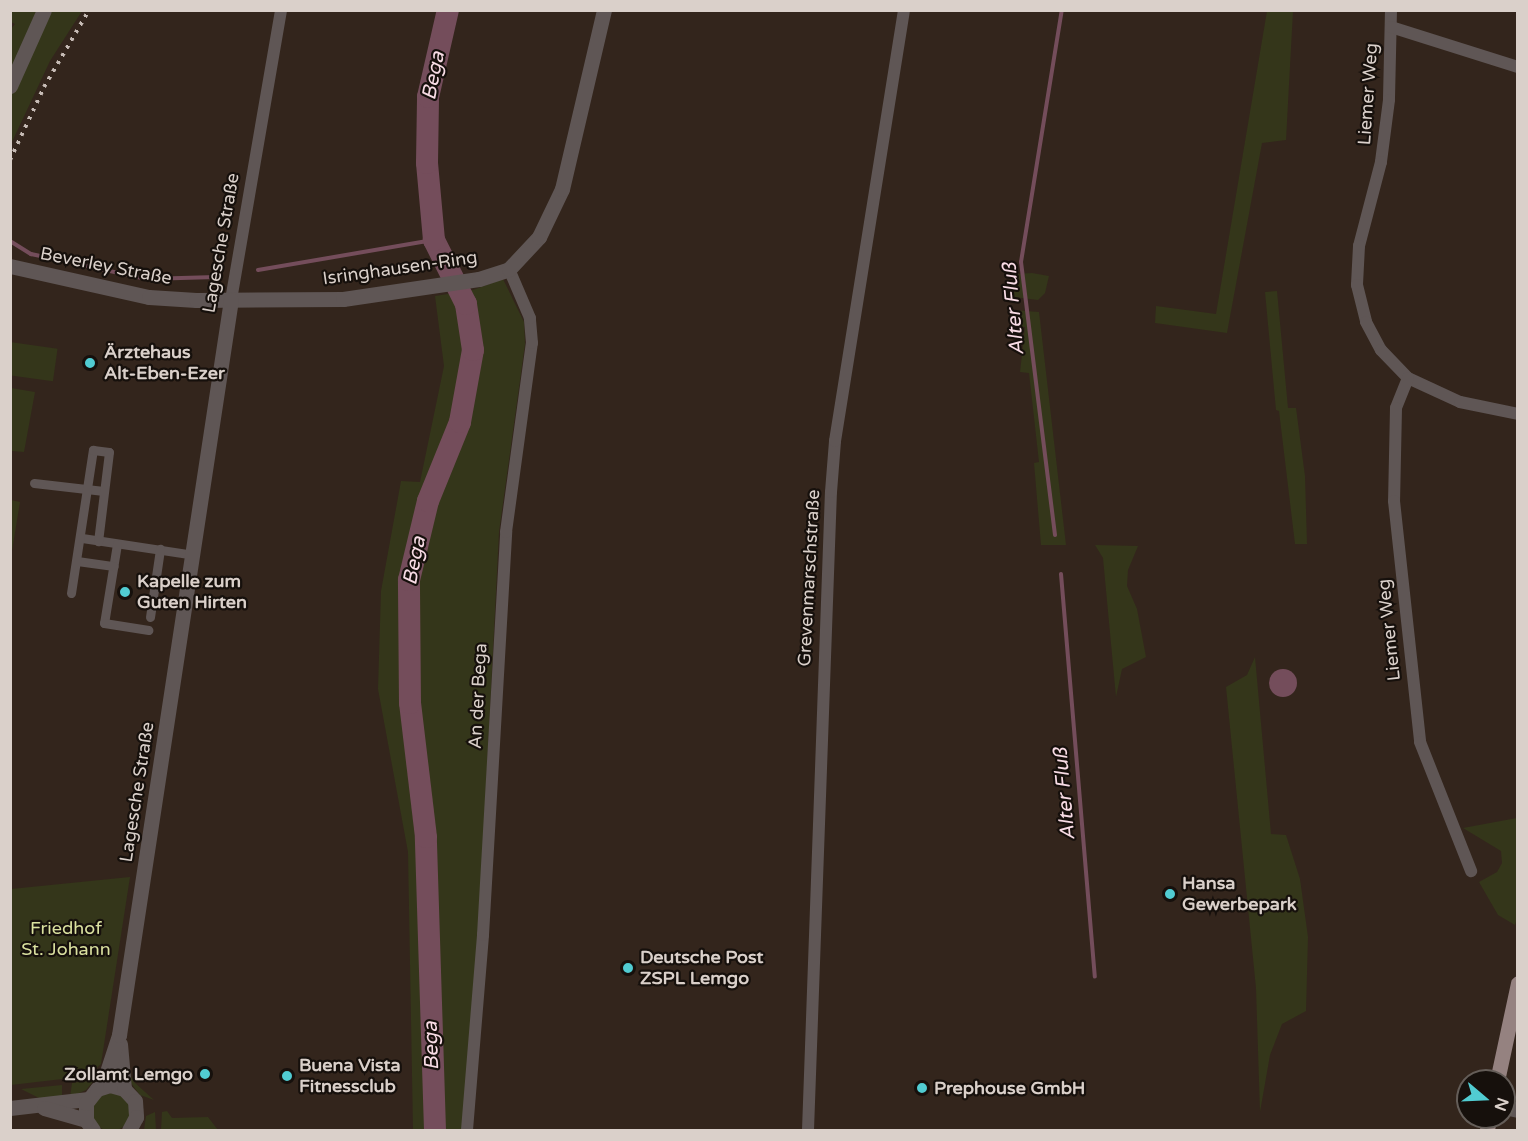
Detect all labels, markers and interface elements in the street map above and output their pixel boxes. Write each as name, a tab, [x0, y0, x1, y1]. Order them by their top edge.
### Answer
street label: Liemer Weg	[1354, 42, 1382, 146]
water label: Bega	[418, 50, 450, 102]
street label: Lagesche Straße	[198, 171, 244, 315]
street label: Beverley Straße	[38, 243, 174, 289]
street label: Isringhausen-Ring	[321, 246, 479, 290]
water label: Alter Fluß	[998, 262, 1030, 356]
place label: Ärztehaus Alt-Eben-Ezer	[104, 342, 225, 385]
marker: Ärztehaus Alt-Eben-Ezer	[81, 354, 99, 372]
street label: Grevenmarschstraße	[794, 489, 824, 667]
water label: Bega	[399, 535, 431, 587]
place label: Kapelle zum Guten Hirten	[137, 571, 247, 614]
street label: Liemer Weg	[1373, 578, 1405, 682]
marker: Kapelle zum Guten Hirten	[118, 585, 132, 599]
street label: An der Bega	[464, 642, 492, 750]
street label: Lagesche Straße	[115, 720, 159, 864]
water label: Alter Fluß	[1049, 747, 1081, 841]
place label: Hansa Gewerbepark	[1182, 873, 1297, 916]
marker: Hansa Gewerbepark	[1163, 887, 1177, 901]
park label: Friedhof St. Johann	[21, 918, 111, 960]
place label: Deutsche Post ZSPL Lemgo	[640, 947, 763, 990]
marker: Deutsche Post ZSPL Lemgo	[621, 961, 635, 975]
water label: Bega	[419, 1021, 445, 1071]
place label: Buena Vista Fitnessclub	[299, 1055, 401, 1098]
place label: Zollamt Lemgo	[64, 1063, 193, 1085]
marker: Zollamt Lemgo	[198, 1067, 212, 1081]
marker: Buena Vista Fitnessclub	[280, 1069, 294, 1083]
north arrow	[1456, 1069, 1516, 1129]
place label: Prephouse GmbH	[934, 1077, 1085, 1099]
marker: Prephouse GmbH	[915, 1081, 929, 1095]
text: N	[1490, 1095, 1513, 1114]

